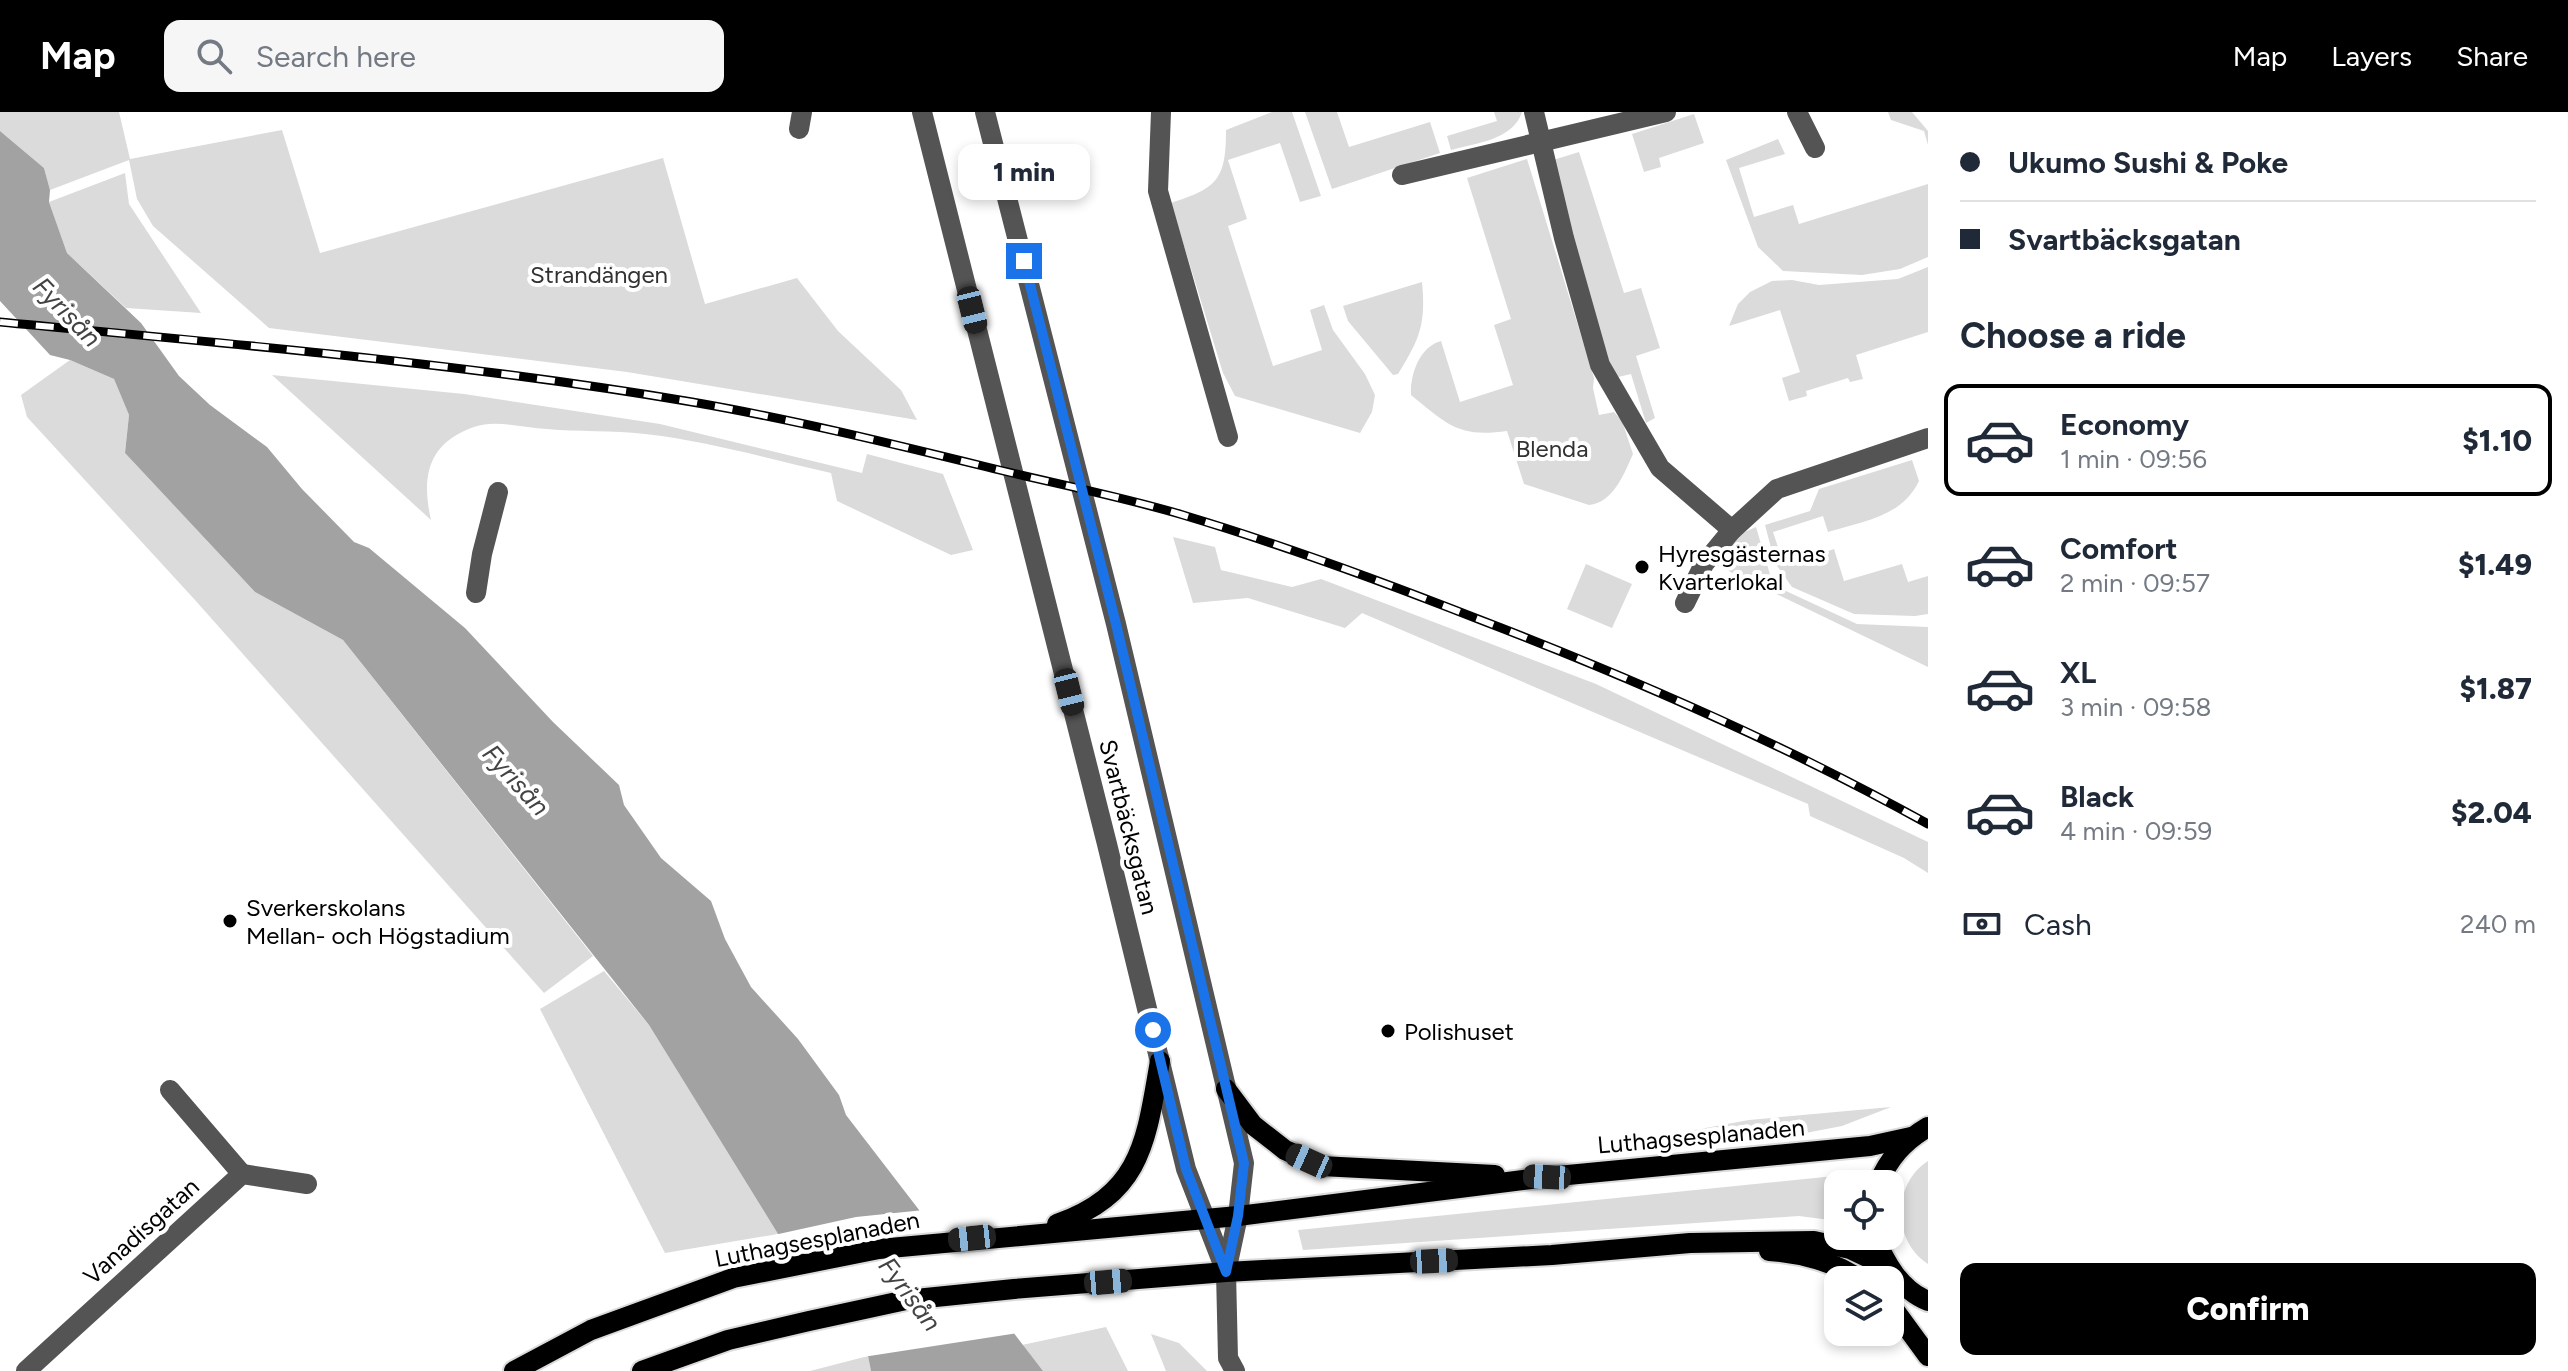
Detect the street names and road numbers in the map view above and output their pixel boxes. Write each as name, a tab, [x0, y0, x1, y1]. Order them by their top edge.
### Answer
street label: Svartbäcksgatan	[1093, 736, 1165, 918]
street label: Luthagsesplanaden	[1596, 1112, 1806, 1160]
street label: Vanadisgatan	[77, 1172, 205, 1290]
street label: Luthagsesplanaden	[712, 1205, 922, 1273]

